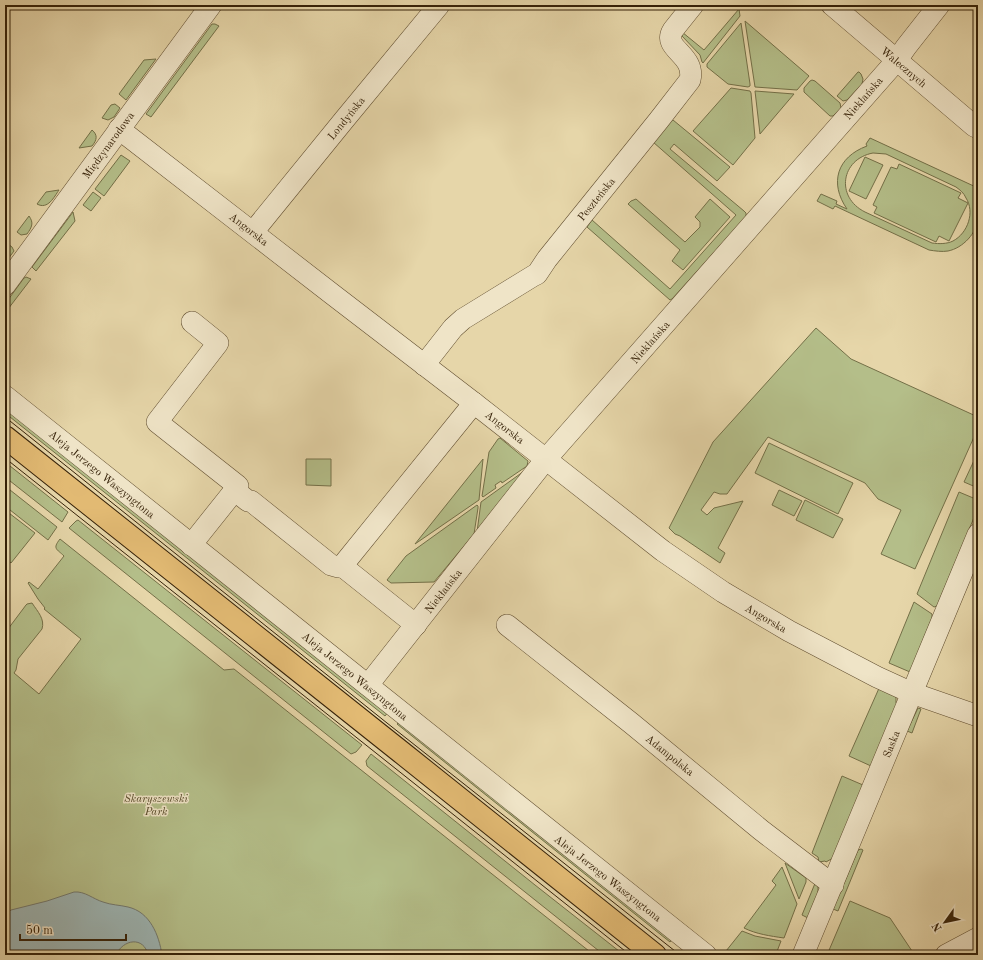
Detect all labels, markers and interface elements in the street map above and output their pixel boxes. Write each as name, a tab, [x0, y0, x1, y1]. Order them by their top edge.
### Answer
street label: Walecznych	[878, 46, 928, 90]
street label: Niekłańska	[843, 75, 886, 122]
street label: Londyńska	[326, 95, 368, 143]
street label: Międzynarodowa	[81, 110, 137, 181]
street label: Peszteńska	[576, 176, 618, 224]
street label: Angorska	[226, 212, 270, 249]
street label: Niekłańska	[630, 319, 673, 366]
street label: Angorska	[482, 410, 526, 447]
street label: Aleja Jerzego Waszyngtona	[46, 429, 156, 522]
street label: Niekłańska	[424, 567, 465, 616]
street label: Angorska	[743, 603, 788, 636]
street label: Aleja Jerzego Waszyngtona	[299, 631, 409, 724]
street label: Saska	[882, 729, 903, 760]
street label: Adampolska	[643, 734, 696, 779]
park label: Skaryszewski Park	[124, 794, 188, 818]
street label: Aleja Jerzego Waszyngtona	[551, 834, 663, 925]
north arrow	[925, 902, 965, 942]
scale bar	[20, 916, 126, 942]
text: N	[931, 920, 945, 933]
text: 50 m	[26, 924, 53, 937]

